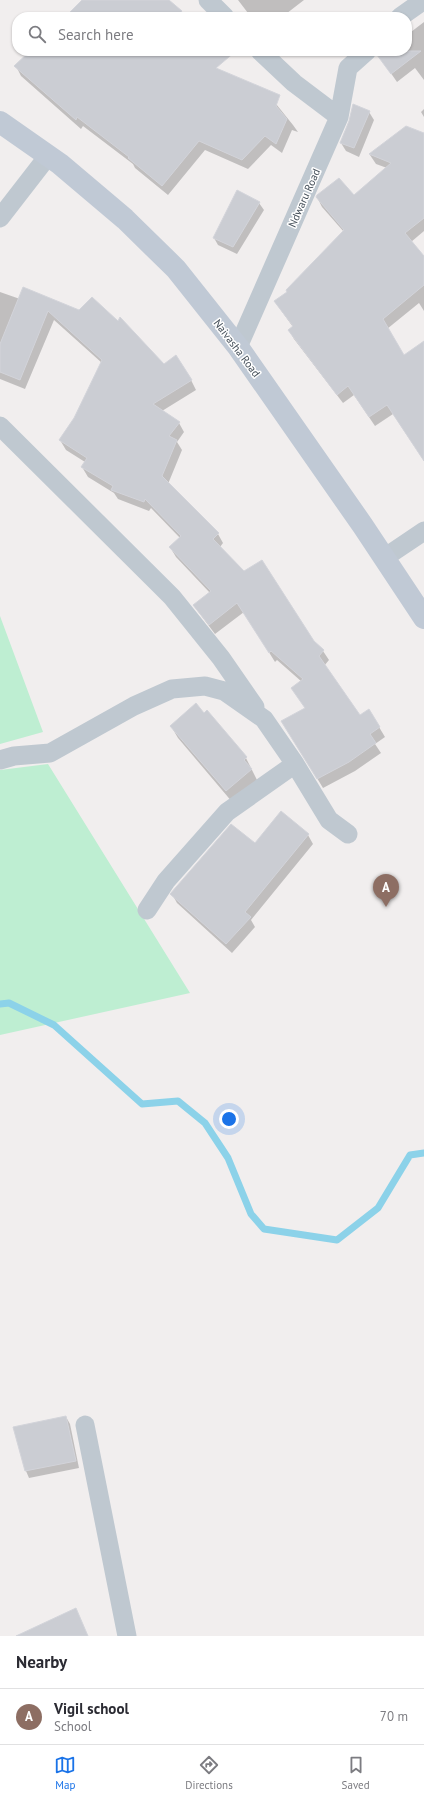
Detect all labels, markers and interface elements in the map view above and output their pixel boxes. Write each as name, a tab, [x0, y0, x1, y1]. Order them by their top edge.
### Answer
search box	[12, 12, 412, 56]
icon: search	[26, 23, 48, 45]
text: Search here	[58, 25, 134, 44]
street label: Ndwaru Road	[285, 166, 323, 230]
street label: Naivasha Road	[211, 316, 263, 380]
pin: A	[373, 874, 399, 907]
your location	[219, 1109, 239, 1129]
text: Nearby	[16, 1651, 67, 1673]
text: Vigil school	[54, 1699, 129, 1718]
text: A	[25, 1708, 33, 1725]
text: 70 m	[380, 1708, 408, 1725]
text: School	[54, 1718, 92, 1735]
tab: Map	[54, 1754, 76, 1792]
tab: Directions	[185, 1754, 233, 1792]
tab: Saved	[342, 1754, 370, 1792]

